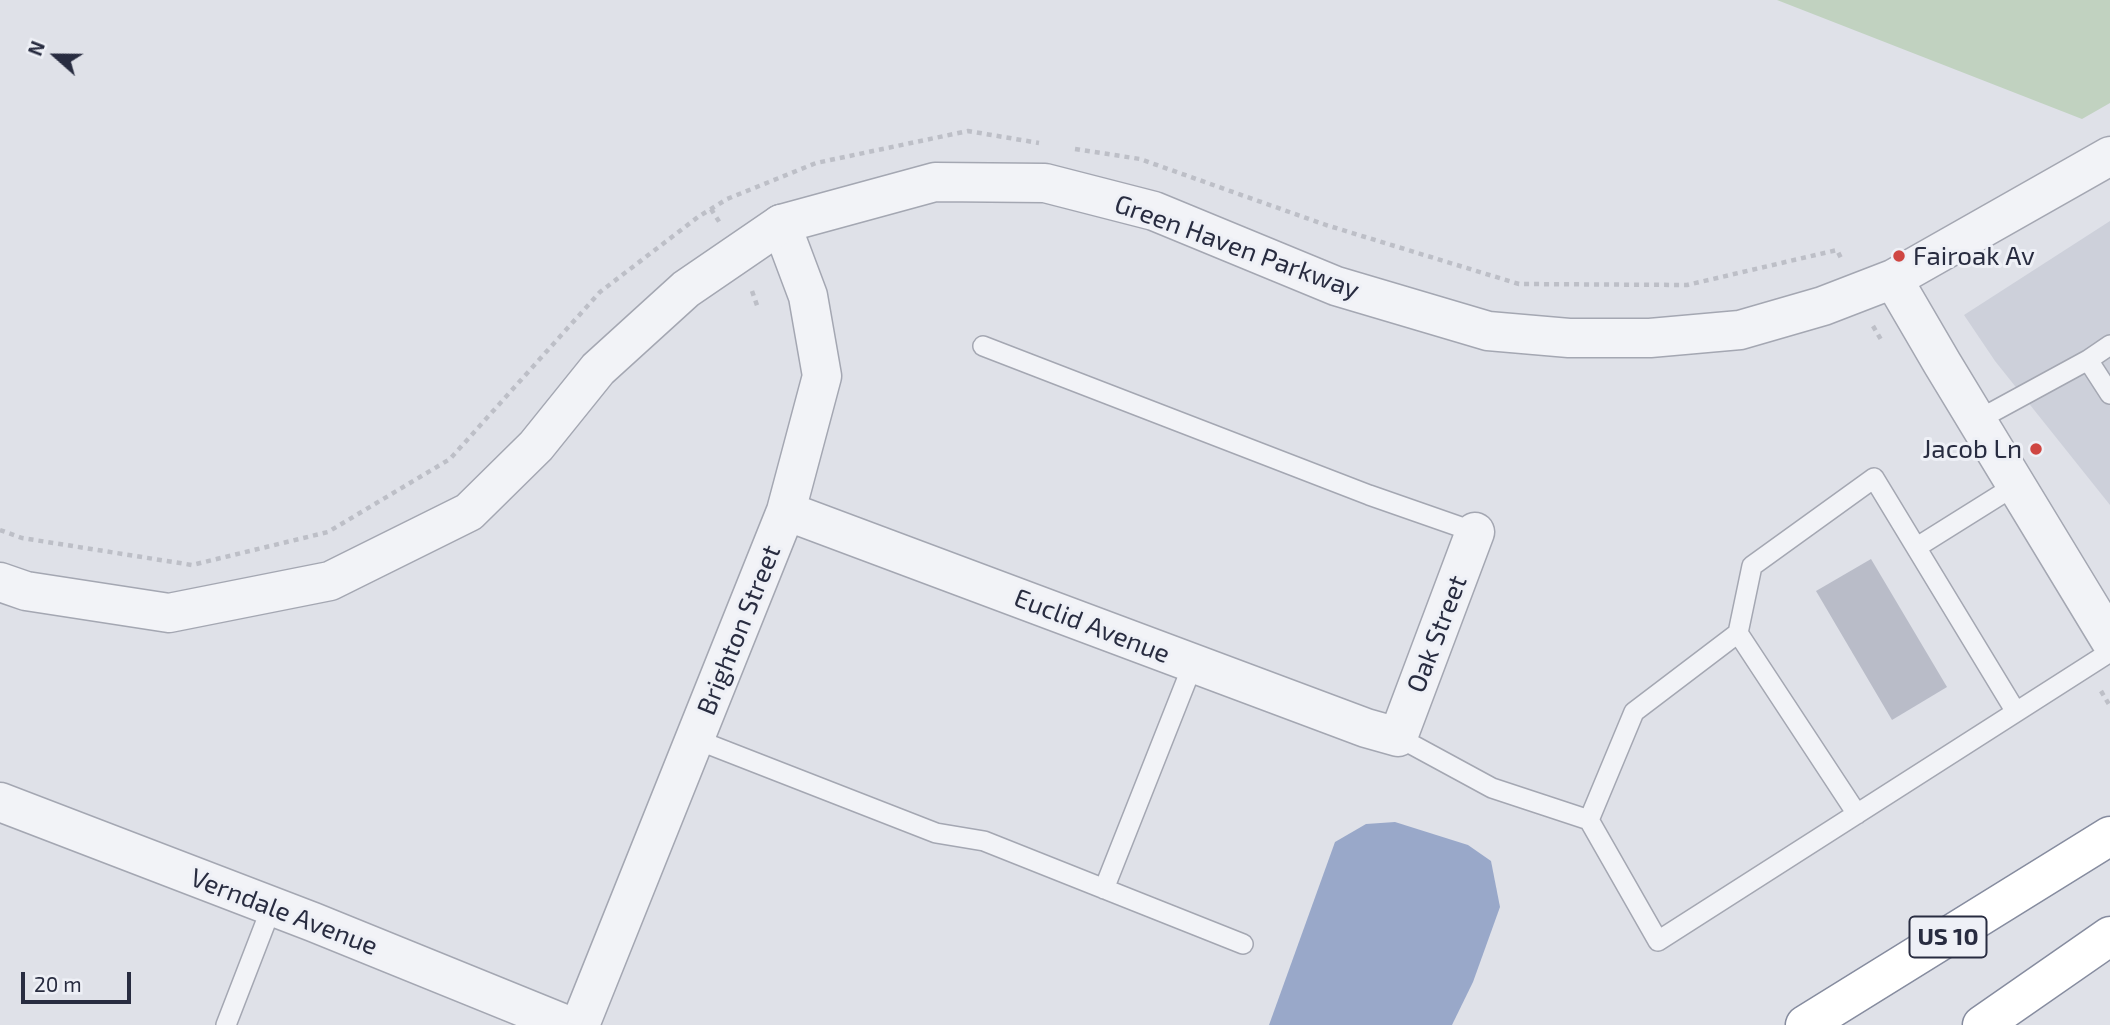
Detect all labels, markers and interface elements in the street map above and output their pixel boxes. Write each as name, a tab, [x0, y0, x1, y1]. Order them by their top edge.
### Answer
north arrow	[21, 21, 91, 91]
text: N	[23, 38, 49, 59]
street label: Green Haven Parkway	[1110, 188, 1364, 306]
place label: Fairoak Av	[1913, 240, 2035, 272]
marker: Fairoak Av	[1891, 248, 1907, 264]
place label: Jacob Ln	[1923, 433, 2022, 465]
marker: Jacob Ln	[2028, 441, 2044, 457]
street label: Brighton Street	[691, 541, 787, 719]
street label: Oak Street	[1400, 571, 1474, 697]
street label: Euclid Avenue	[1010, 582, 1174, 670]
street label: Verndale Avenue	[186, 862, 382, 962]
road number: US 10	[1910, 917, 1986, 958]
scale bar	[24, 958, 135, 1002]
text: 20 m	[34, 971, 82, 996]

